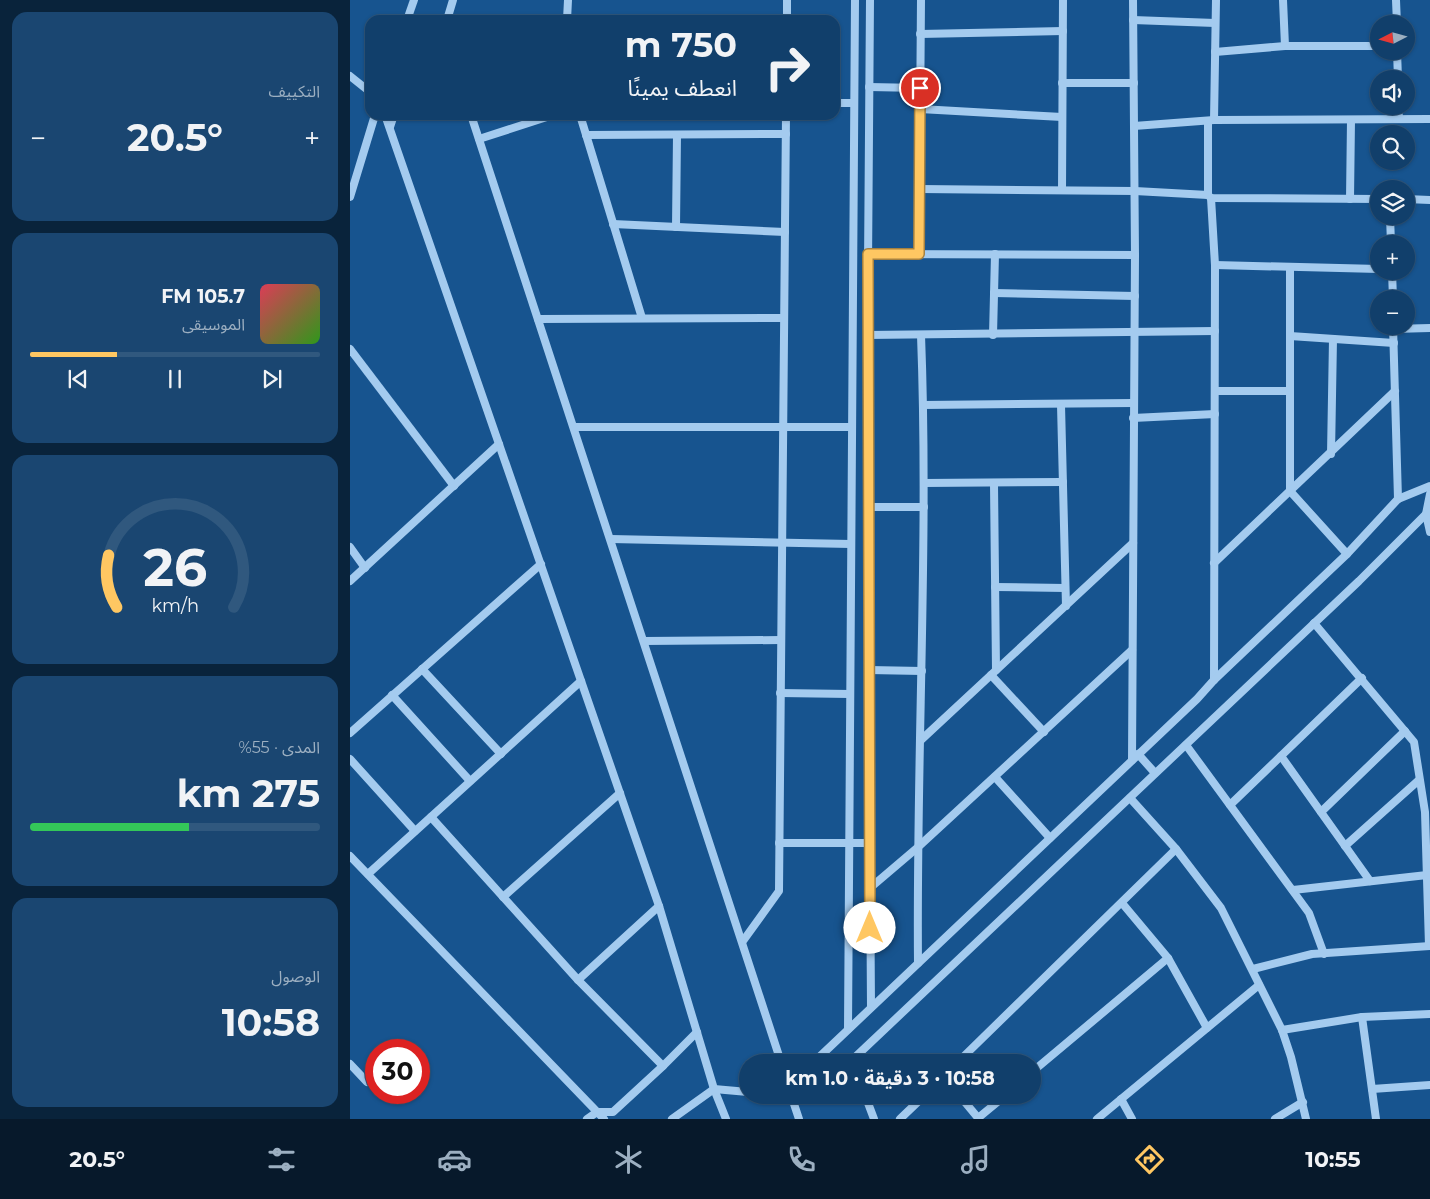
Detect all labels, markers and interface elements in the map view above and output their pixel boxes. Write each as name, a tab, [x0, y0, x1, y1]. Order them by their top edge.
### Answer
north arrow	[1370, 15, 1415, 60]
map controls	[1370, 15, 1415, 335]
text: 750 m	[625, 23, 737, 66]
icon: right	[755, 35, 820, 100]
pin	[899, 67, 941, 109]
button: sound	[1370, 70, 1415, 115]
icon: arrive	[906, 74, 934, 102]
text: انعطف يمينًا	[627, 75, 737, 102]
text: التكييف	[268, 82, 320, 101]
text: 20.5°	[127, 114, 223, 161]
text: −	[30, 121, 46, 155]
text: +	[304, 121, 320, 155]
button: search	[1370, 125, 1415, 170]
button: layers	[1370, 180, 1415, 225]
button: +	[1370, 235, 1415, 280]
text: 105.7 FM	[161, 285, 245, 308]
button: −	[1370, 290, 1415, 335]
text: الموسيقى	[182, 315, 245, 334]
icon: previous	[64, 365, 92, 393]
icon: pause	[161, 365, 189, 393]
icon: next	[258, 365, 286, 393]
text: 26	[143, 536, 207, 599]
text: km/h	[151, 595, 199, 616]
text: المدى · 55%	[238, 738, 320, 757]
text: 275 km	[177, 770, 320, 817]
position arrow	[843, 901, 895, 953]
text: الوصول	[271, 967, 320, 986]
text: 10:58	[222, 999, 320, 1046]
speed limit sign: 30	[365, 1039, 430, 1104]
text: 10:58 · 3 دقيقة · 1.0 km	[785, 1067, 995, 1090]
icon: filters	[264, 1142, 299, 1177]
icon: car	[437, 1142, 472, 1177]
icon: climate	[611, 1142, 646, 1177]
icon: phone	[784, 1142, 819, 1177]
icon: music	[958, 1142, 993, 1177]
icon: directions	[1132, 1142, 1167, 1177]
text: 20.5°	[69, 1146, 125, 1173]
text: 10:55	[1305, 1146, 1361, 1173]

